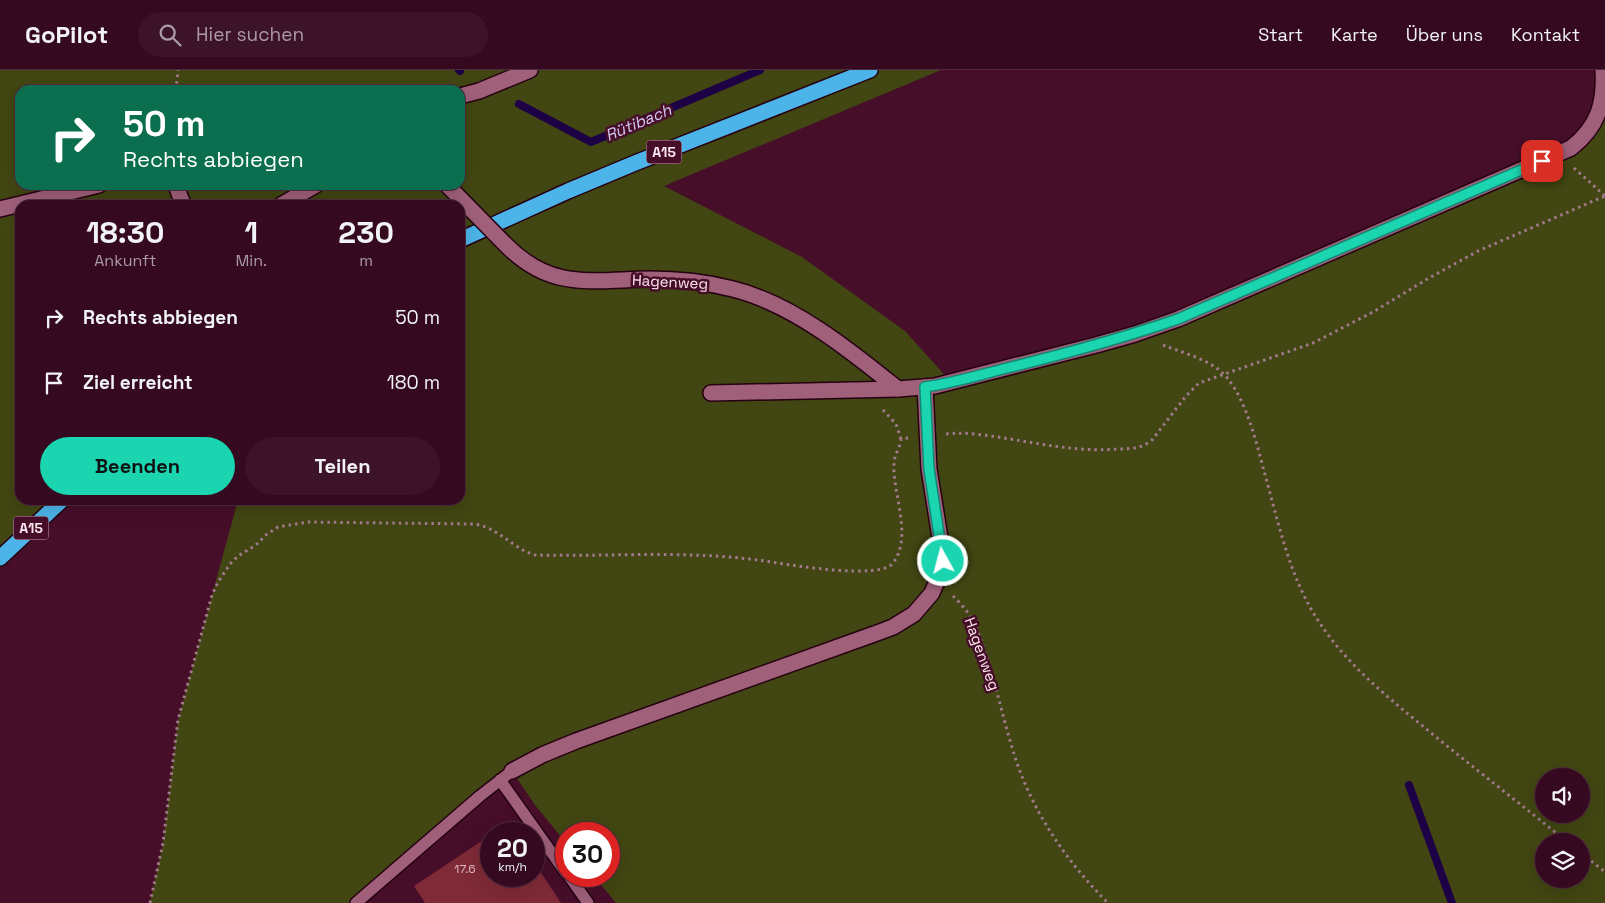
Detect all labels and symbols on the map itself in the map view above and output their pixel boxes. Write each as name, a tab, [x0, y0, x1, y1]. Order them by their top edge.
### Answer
water label: Rütibach	[602, 99, 676, 146]
road number: A15	[646, 140, 682, 164]
pin	[1521, 140, 1563, 182]
street label: Hagenweg	[631, 270, 709, 293]
road number: A15	[14, 516, 48, 539]
position arrow	[916, 534, 968, 586]
street label: Hagenweg	[960, 615, 1004, 693]
speed limit sign: 30	[555, 822, 620, 887]
house number: 17.6	[454, 861, 476, 877]

